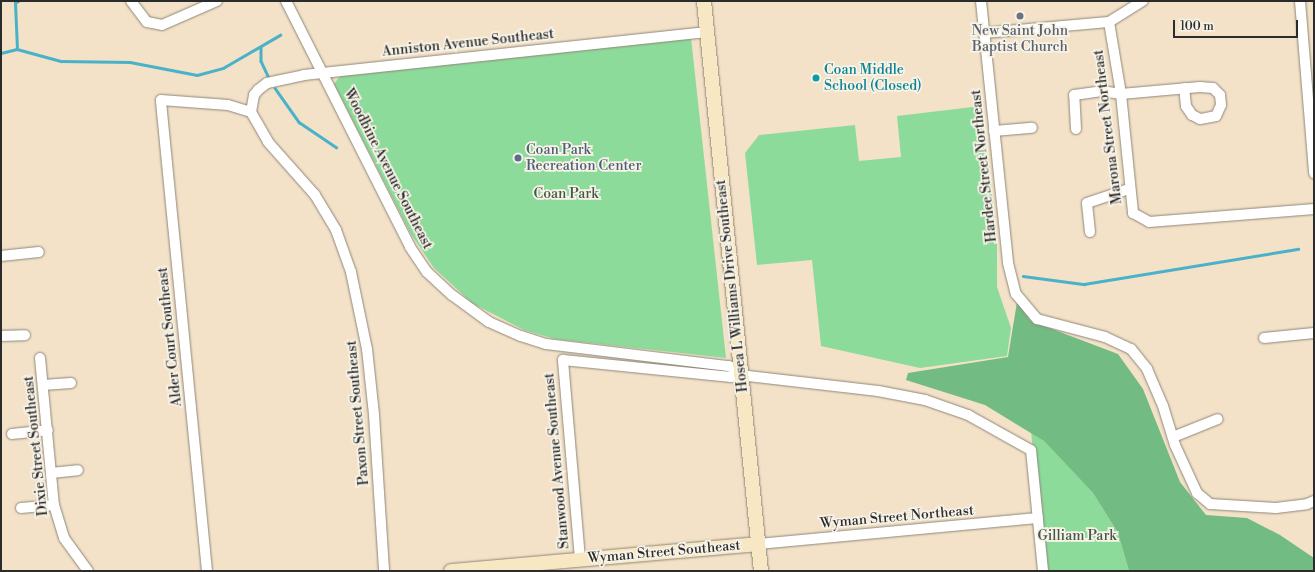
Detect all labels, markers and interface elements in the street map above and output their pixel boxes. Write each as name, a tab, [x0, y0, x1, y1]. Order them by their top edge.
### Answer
marker: New Saint John Baptist Church	[1015, 11, 1025, 21]
scale bar	[1175, 12, 1300, 38]
text: 100 m	[1180, 19, 1214, 34]
place label: New Saint John Baptist Church	[972, 23, 1068, 56]
street label: Anniston Avenue Southeast	[381, 26, 555, 60]
street label: Marona Street Northeast	[1090, 49, 1126, 205]
place label: Coan Middle School (Closed)	[824, 62, 922, 94]
marker: Coan Middle School (Closed)	[811, 73, 821, 83]
street label: Woodbine Avenue Southeast	[340, 86, 436, 252]
street label: Hardee Street Northeast	[968, 89, 1000, 243]
place label: Coan Park Recreation Center	[526, 142, 641, 174]
marker: Coan Park Recreation Center	[513, 153, 523, 163]
street label: Hosea L Williams Drive Southeast	[712, 179, 752, 393]
park label: Coan Park	[534, 186, 598, 202]
street label: Alder Court Southeast	[154, 266, 186, 408]
street label: Paxon Street Southeast	[343, 340, 373, 486]
street label: Stanwood Avenue Southeast	[541, 372, 573, 550]
street label: Dixie Street Southeast	[20, 375, 52, 517]
street label: Wyman Street Northeast	[820, 502, 974, 532]
park label: Gilliam Park	[1037, 528, 1117, 544]
street label: Wyman Street Southeast	[587, 537, 741, 567]

